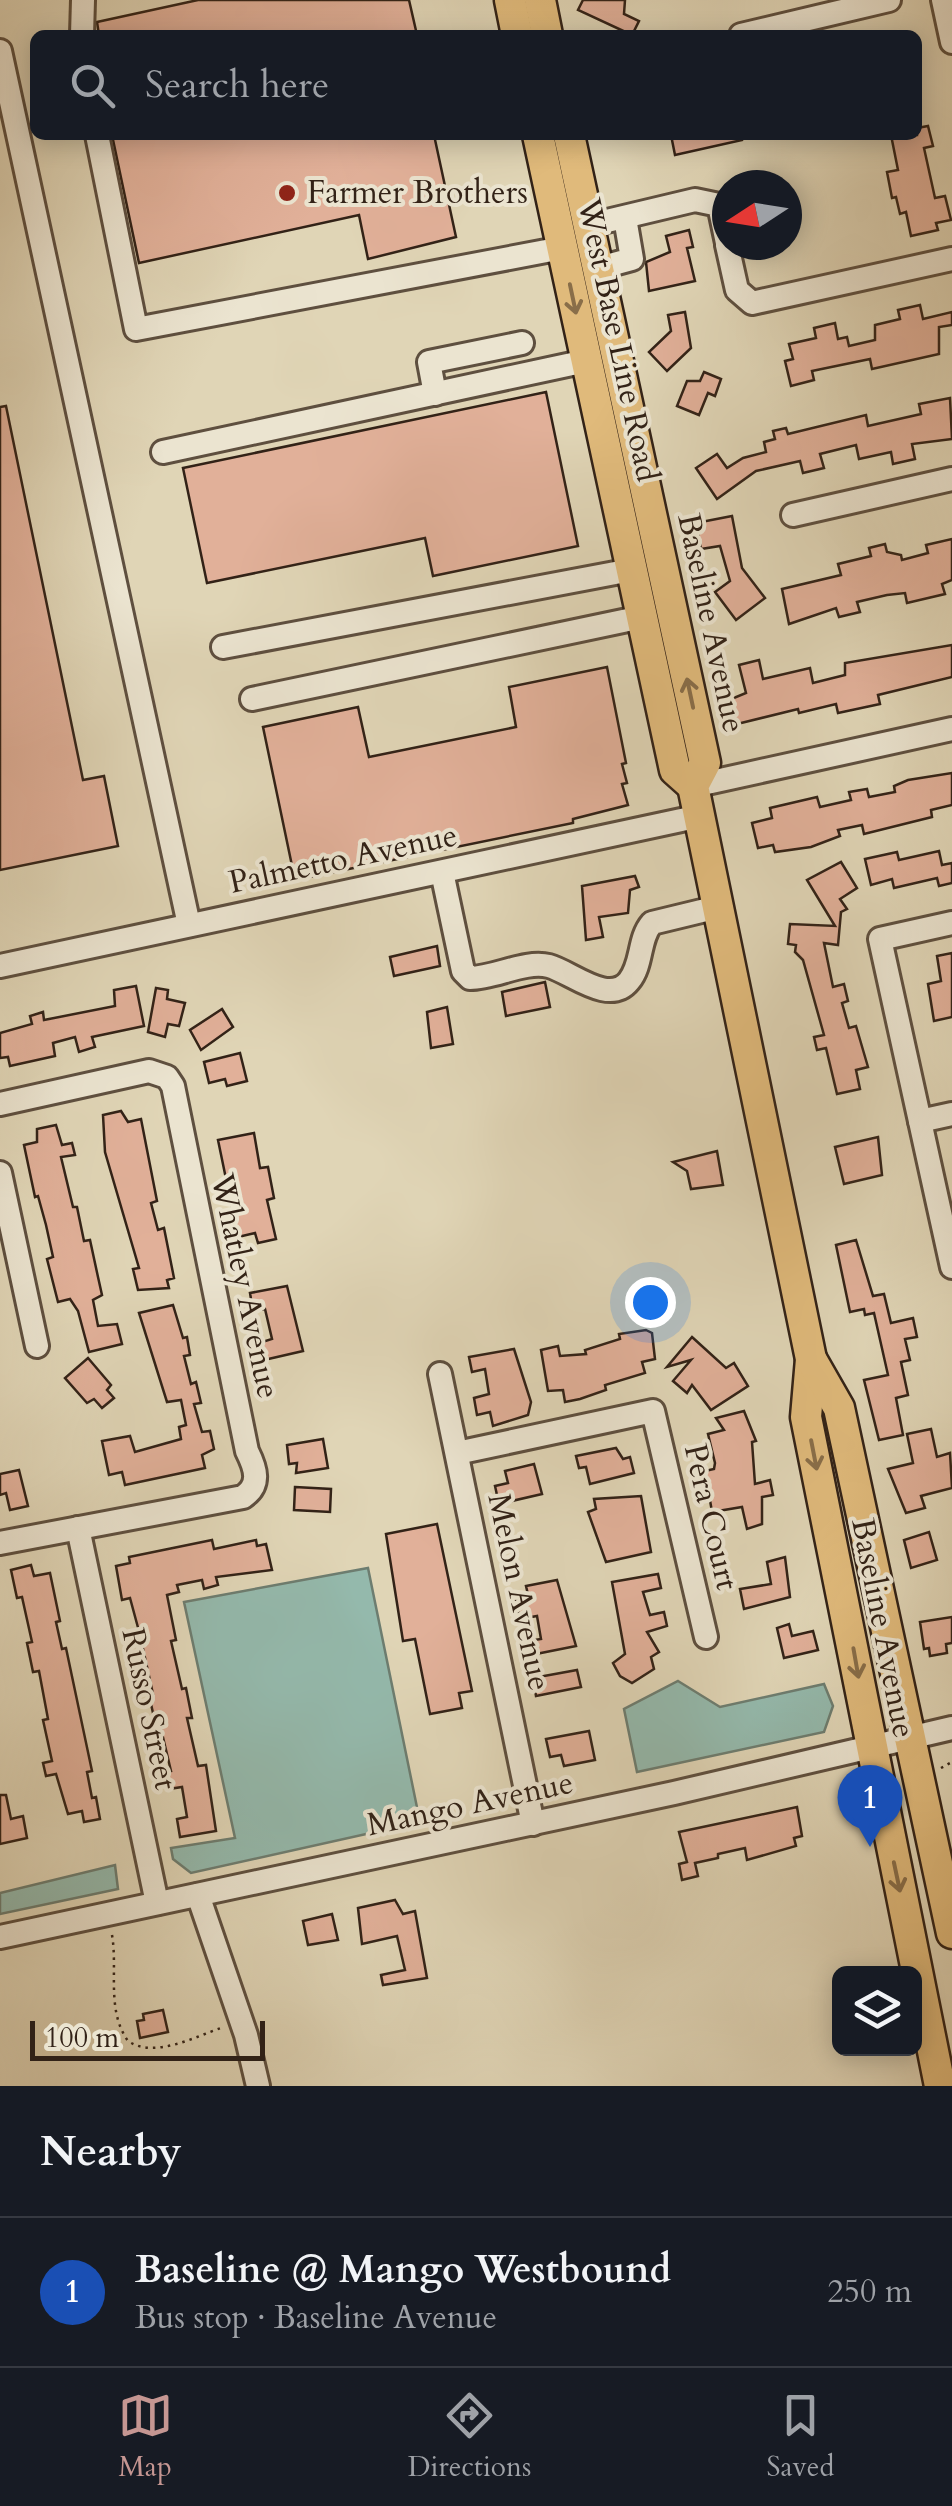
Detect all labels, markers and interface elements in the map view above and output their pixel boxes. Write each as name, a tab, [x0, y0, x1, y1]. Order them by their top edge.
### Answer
search box	[30, 30, 922, 140]
icon: search	[65, 58, 120, 113]
text: Search here	[145, 59, 329, 111]
north arrow	[712, 170, 802, 260]
place label: Farmer Brothers	[307, 171, 528, 215]
marker: Farmer Brothers	[276, 182, 298, 204]
street label: West Base Line Road	[566, 193, 670, 486]
one-way arrow	[565, 282, 583, 314]
street label: Baseline Avenue	[666, 509, 756, 737]
one-way arrow	[680, 678, 698, 710]
street label: Palmetto Avenue	[225, 813, 461, 905]
street label: Whatley Avenue	[199, 1169, 290, 1402]
your location	[625, 1277, 676, 1328]
one-way arrow	[806, 1439, 825, 1471]
street label: Pera Court	[673, 1440, 749, 1594]
street label: Melon Avenue	[477, 1489, 561, 1695]
street label: Baseline Avenue	[840, 1514, 926, 1742]
street label: Russo Street	[110, 1624, 188, 1794]
one-way arrow	[847, 1647, 866, 1679]
street label: Mango Avenue	[363, 1761, 577, 1847]
pin: 1	[838, 1764, 902, 1847]
one-way arrow	[889, 1860, 908, 1892]
map controls	[832, 1966, 922, 2056]
button: layers	[832, 1966, 922, 2056]
scale bar	[30, 2016, 265, 2060]
text: 100 m	[45, 2019, 119, 2057]
text: Nearby	[40, 2123, 182, 2180]
text: Baseline @ Mango Westbound	[135, 2244, 671, 2296]
text: 1	[64, 2270, 81, 2314]
text: 250 m	[827, 2270, 912, 2314]
text: Bus stop · Baseline Avenue	[135, 2296, 497, 2340]
tab: Map	[118, 2388, 173, 2486]
tab: Directions	[408, 2388, 531, 2486]
tab: Saved	[766, 2388, 834, 2486]

